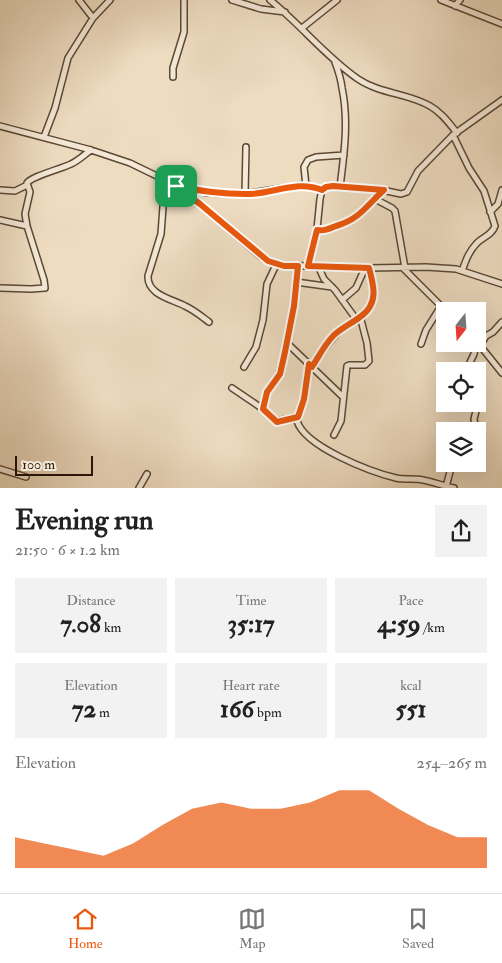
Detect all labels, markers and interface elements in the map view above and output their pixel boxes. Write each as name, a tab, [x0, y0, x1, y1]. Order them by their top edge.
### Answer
pin	[155, 165, 197, 207]
icon: arrive	[162, 172, 190, 200]
north arrow	[436, 302, 486, 352]
map controls	[436, 302, 486, 472]
button: locate	[436, 362, 486, 412]
button: layers	[436, 422, 486, 472]
scale bar	[15, 453, 92, 476]
text: 100 m	[22, 456, 55, 473]
text: Evening run	[15, 503, 153, 538]
button: share	[435, 505, 487, 557]
text: 21:50 · 6 × 1.2 km	[15, 540, 120, 560]
text: Distance	[67, 592, 115, 609]
text: Time	[236, 592, 266, 609]
text: Pace	[398, 592, 424, 609]
text: 7.08	[61, 609, 101, 640]
text: 35:17	[227, 609, 275, 640]
text: 4:59	[377, 609, 421, 640]
text: km	[101, 619, 121, 636]
text: /km	[421, 619, 445, 636]
text: Elevation	[64, 677, 118, 694]
text: Heart rate	[223, 677, 280, 694]
text: kcal	[400, 677, 422, 694]
text: 72	[72, 694, 96, 725]
text: 166	[220, 694, 254, 725]
text: 551	[396, 694, 426, 725]
text: m	[96, 704, 110, 721]
text: bpm	[254, 704, 282, 721]
text: Elevation	[15, 753, 76, 773]
text: 254–265 m	[417, 753, 487, 773]
tab: Home	[68, 905, 103, 952]
tab: Map	[238, 905, 266, 952]
tab: Saved	[402, 905, 434, 952]

